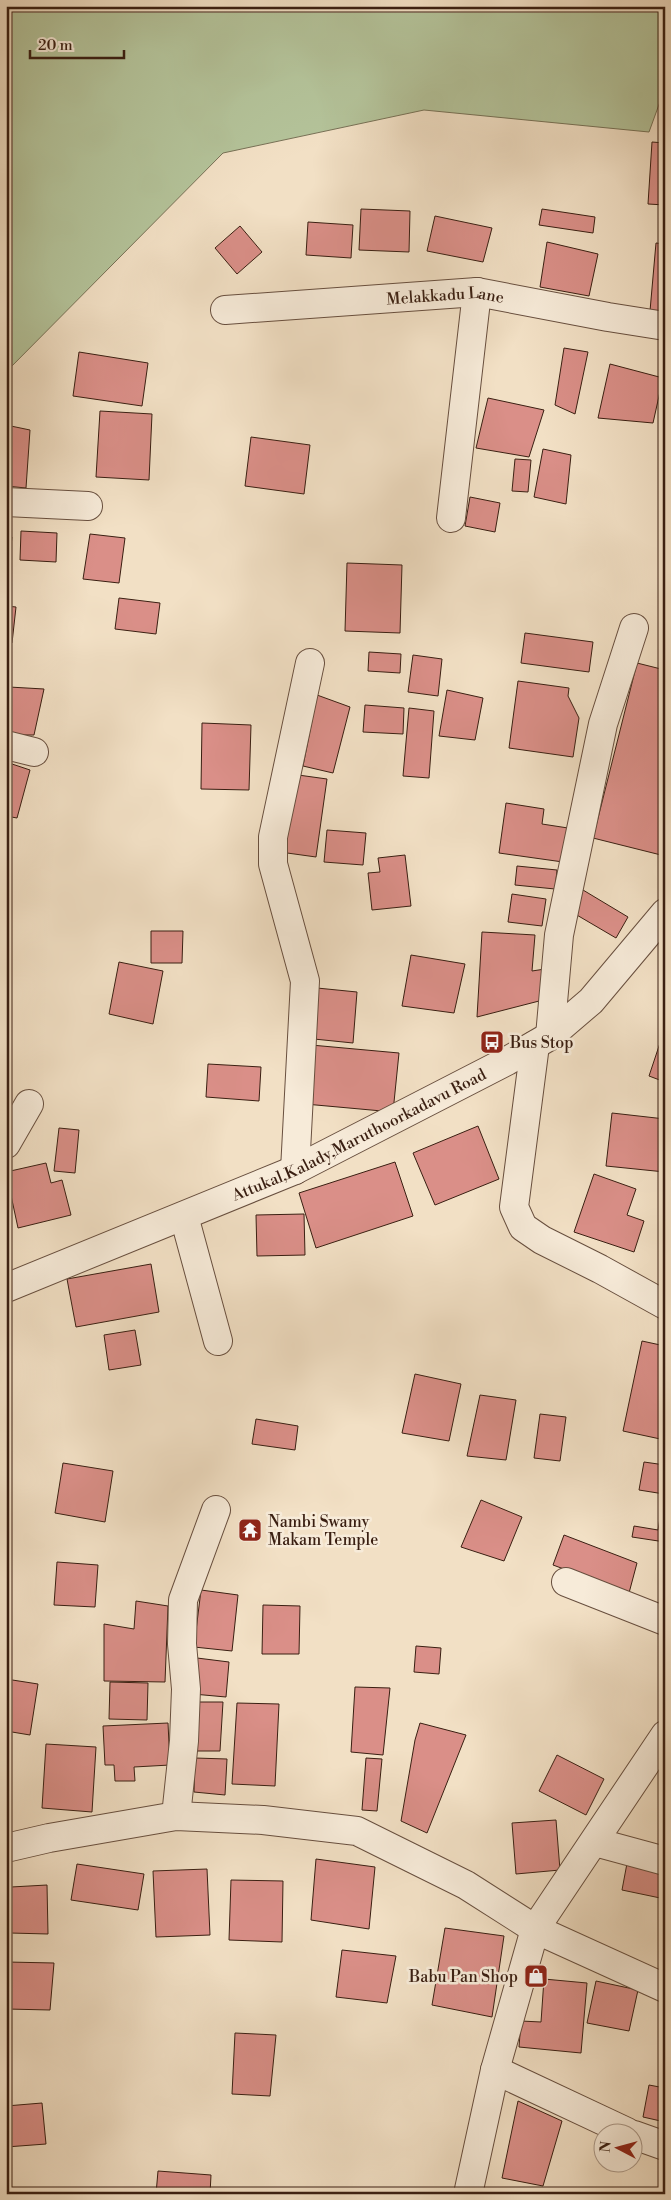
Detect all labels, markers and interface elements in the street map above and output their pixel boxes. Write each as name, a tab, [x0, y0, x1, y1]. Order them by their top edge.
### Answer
scale bar	[30, 28, 124, 60]
text: 20 m	[38, 36, 73, 55]
street label: Melakkadu Lane	[386, 283, 506, 309]
bus stop icon: Bus Stop	[479, 1029, 505, 1055]
place label: Bus Stop	[509, 1033, 574, 1053]
street label: Attukal,Kalady,Maruthoorkadavu Road	[228, 1064, 490, 1206]
place label: Nambi Swamy Makam Temple	[268, 1512, 378, 1550]
temple icon: Nambi Swamy Makam Temple	[237, 1517, 263, 1543]
shop icon: Babu Pan Shop	[523, 1963, 549, 1989]
place label: Babu Pan Shop	[408, 1967, 518, 1987]
north arrow	[594, 2122, 644, 2172]
text: N	[597, 2140, 616, 2153]

